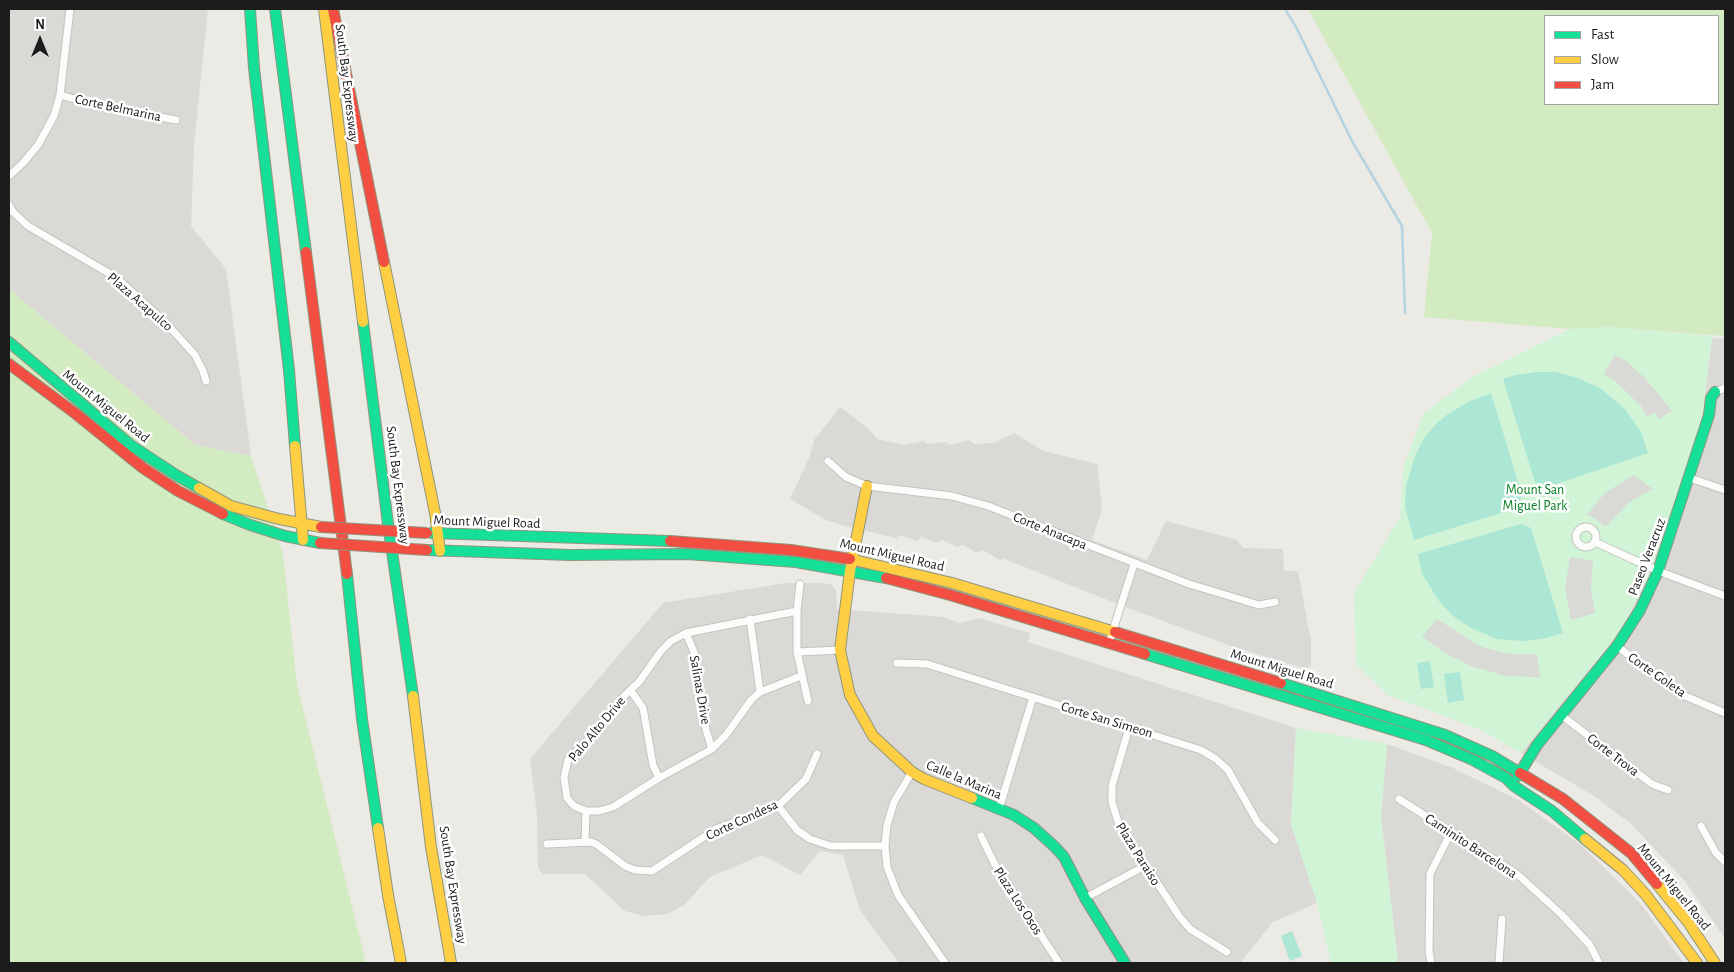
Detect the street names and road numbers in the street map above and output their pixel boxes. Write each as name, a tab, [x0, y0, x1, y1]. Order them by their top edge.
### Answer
street label: South Bay Expressway	[331, 23, 363, 143]
street label: Corte Belmarina	[73, 91, 163, 125]
street label: Plaza Acapulco	[104, 269, 176, 335]
street label: Mount Miguel Road	[59, 366, 153, 446]
street label: South Bay Expressway	[382, 425, 414, 545]
street label: Corte Anacapa	[1011, 509, 1089, 553]
street label: Mount Miguel Road	[433, 512, 541, 532]
street label: Paseo Veracruz	[1625, 516, 1669, 598]
street label: Mount Miguel Road	[838, 535, 946, 575]
street label: Mount Miguel Road	[1228, 645, 1336, 693]
street label: Corte Goleta	[1625, 649, 1689, 701]
street label: Salinas Drive	[686, 654, 714, 726]
street label: Palo Alto Drive	[565, 693, 629, 765]
street label: Corte San Simeon	[1059, 698, 1155, 742]
street label: Corte Trova	[1584, 730, 1642, 780]
street label: Calle la Marina	[924, 757, 1004, 803]
street label: Corte Condesa	[703, 796, 781, 844]
street label: Caminito Barcelona	[1422, 810, 1520, 882]
street label: Plaza Paraiso	[1112, 819, 1164, 889]
street label: South Bay Expressway	[435, 825, 471, 945]
street label: Mount Miguel Road	[1634, 840, 1714, 934]
street label: Plaza Los Osos	[990, 864, 1046, 938]

